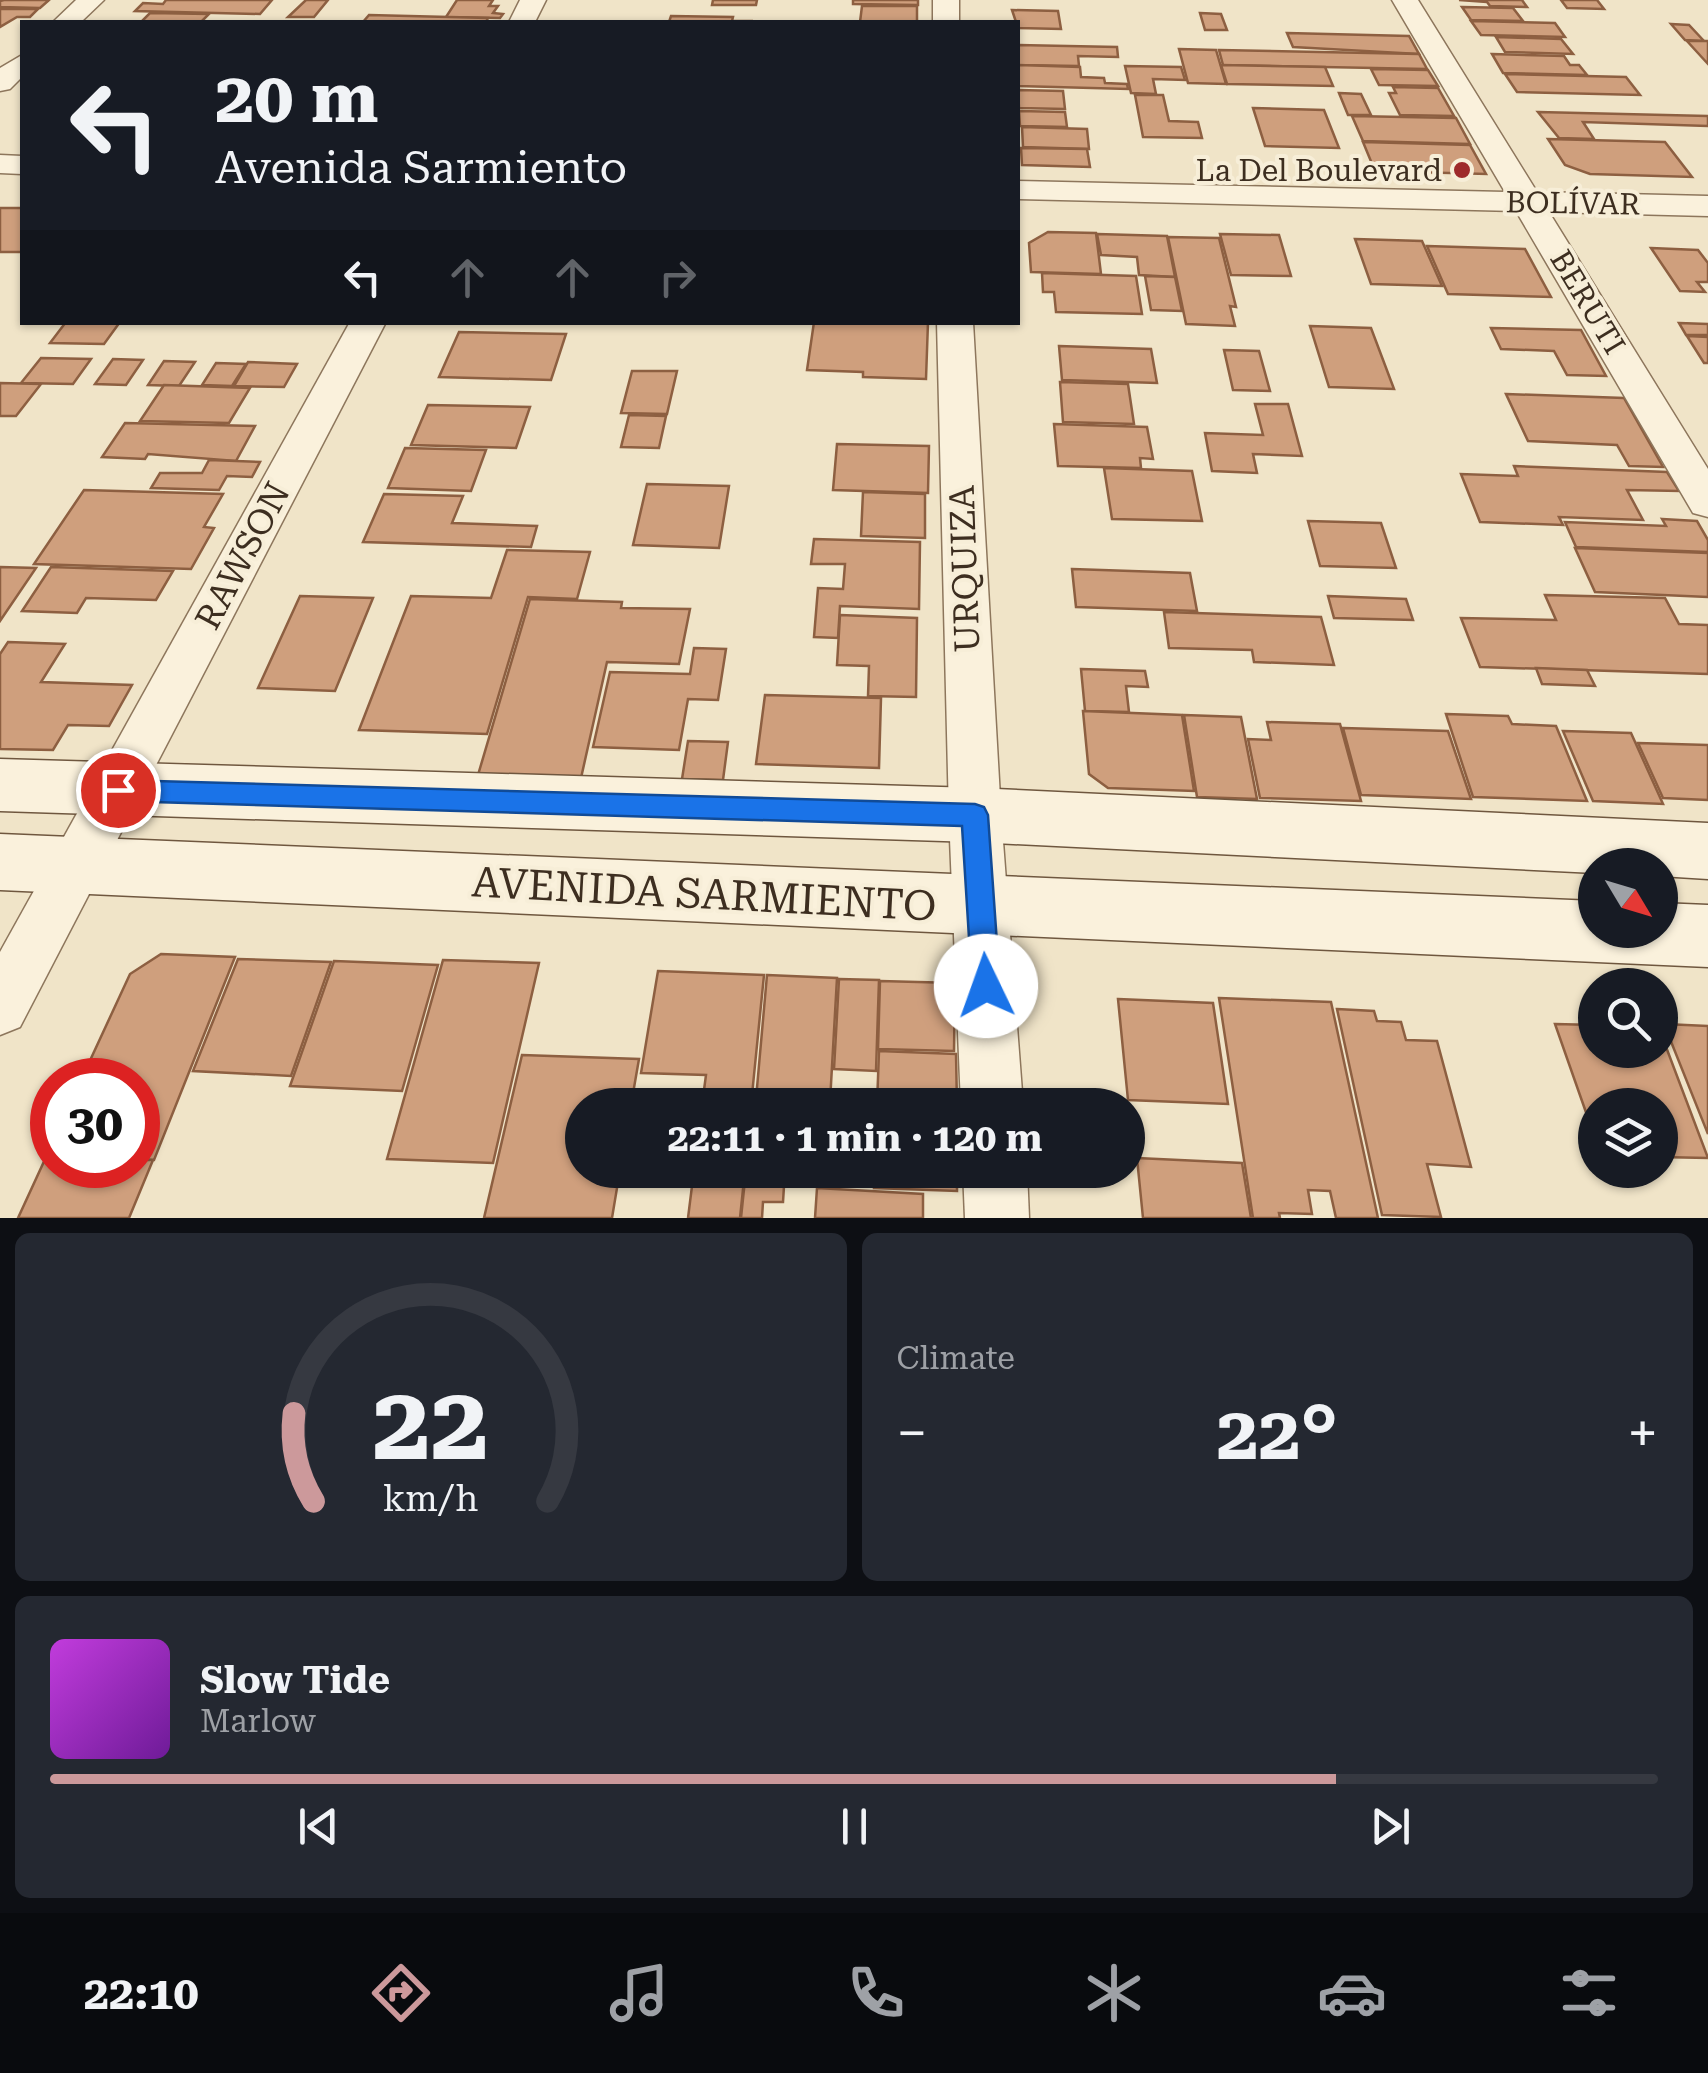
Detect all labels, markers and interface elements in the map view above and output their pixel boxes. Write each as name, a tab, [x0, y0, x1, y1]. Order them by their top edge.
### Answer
text: 20 m	[215, 57, 379, 139]
icon: left	[50, 60, 180, 190]
text: Avenida Sarmiento	[215, 141, 627, 194]
place label: La Del Boulevard	[1196, 153, 1442, 188]
marker: La Del Boulevard	[1451, 159, 1473, 181]
street label: BOLÍVAR	[1505, 183, 1641, 222]
street label: BERUTI	[1543, 244, 1633, 360]
icon: left	[335, 250, 390, 305]
icon: ahead	[440, 250, 495, 305]
icon: ahead	[545, 250, 600, 305]
icon: right	[650, 250, 705, 305]
street label: RAWSON	[187, 475, 299, 637]
street label: URQUIZA	[942, 484, 988, 653]
pin	[76, 748, 161, 833]
icon: arrive	[91, 763, 146, 818]
north arrow	[1578, 848, 1678, 948]
map controls	[1578, 848, 1678, 1188]
street label: AVENIDA SARMIENTO	[470, 857, 938, 931]
position arrow	[934, 934, 1038, 1038]
button: search	[1578, 968, 1678, 1068]
speed limit sign: 30	[30, 1058, 160, 1188]
button: layers	[1578, 1088, 1678, 1188]
text: 22:11 · 1 min · 120 m	[668, 1116, 1042, 1160]
text: Climate	[897, 1339, 1015, 1377]
text: 22	[373, 1363, 489, 1484]
text: 22°	[1217, 1389, 1338, 1477]
text: −	[897, 1401, 927, 1465]
text: +	[1627, 1401, 1658, 1465]
text: km/h	[383, 1478, 479, 1520]
text: Slow Tide	[200, 1658, 390, 1702]
text: Marlow	[200, 1702, 316, 1740]
icon: previous	[291, 1799, 346, 1854]
icon: pause	[827, 1799, 882, 1854]
icon: next	[1363, 1799, 1418, 1854]
icon: directions	[366, 1958, 436, 2028]
icon: music	[604, 1958, 674, 2028]
icon: phone	[841, 1958, 911, 2028]
icon: climate	[1079, 1958, 1149, 2028]
icon: car	[1317, 1958, 1387, 2028]
icon: filters	[1554, 1958, 1624, 2028]
text: 22:10	[84, 1967, 199, 2020]

